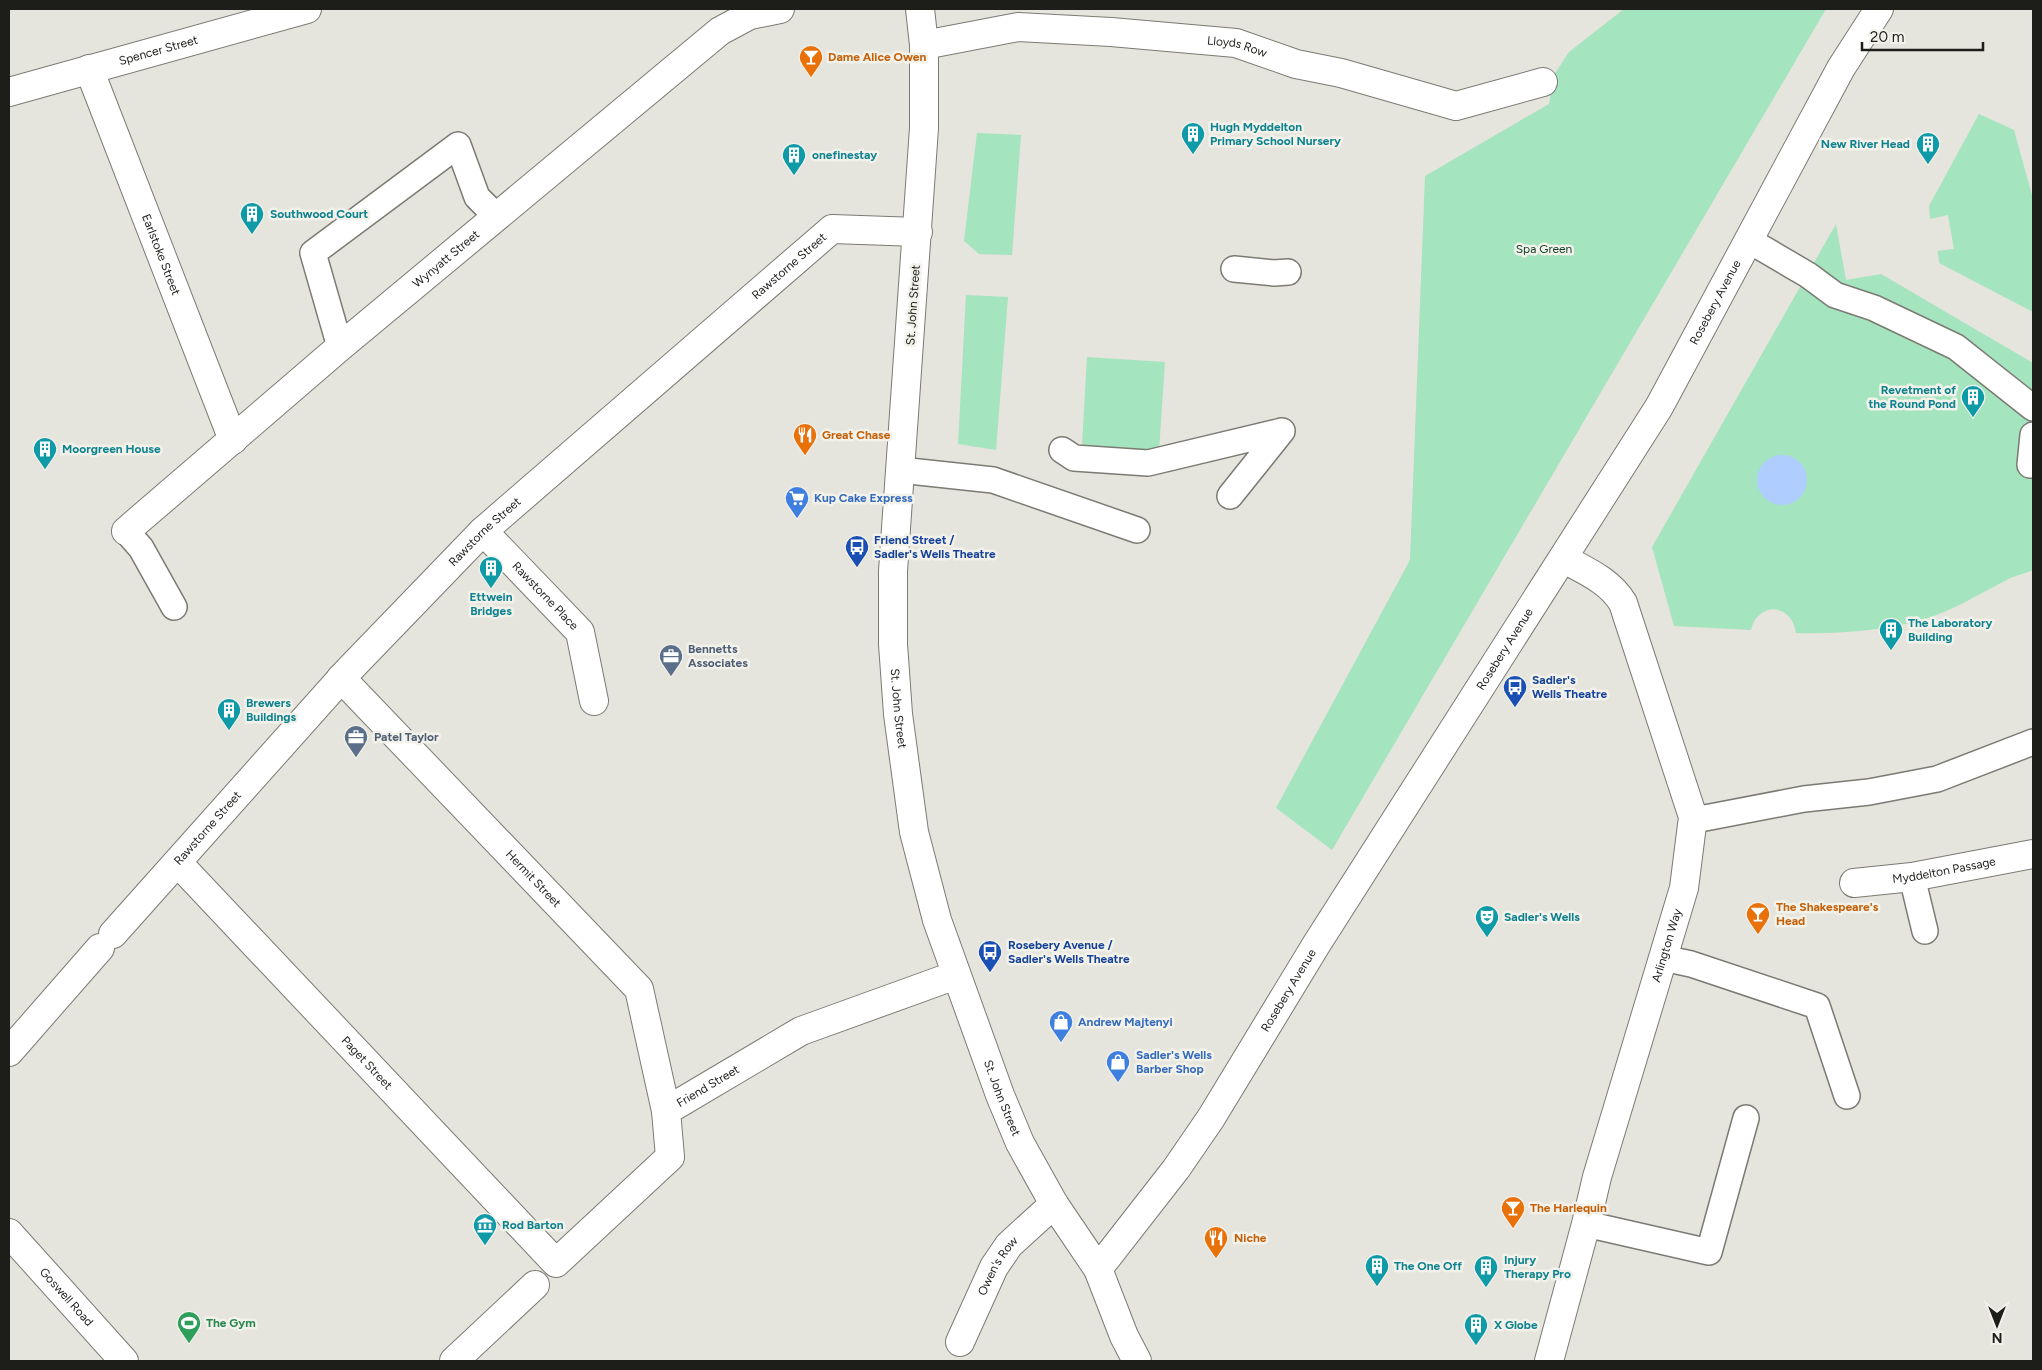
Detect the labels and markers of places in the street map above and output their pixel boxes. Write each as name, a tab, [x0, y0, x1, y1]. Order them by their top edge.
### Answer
bar icon: Dame Alice Owen	[798, 44, 824, 78]
place label: Dame Alice Owen	[828, 50, 926, 64]
place label: Hugh Myddelton Primary School Nursery	[1210, 120, 1341, 148]
building icon: Hugh Myddelton Primary School Nursery	[1180, 121, 1206, 155]
building icon: New River Head	[1915, 131, 1941, 165]
place label: New River Head	[1821, 137, 1910, 151]
building icon: onefinestay	[781, 142, 807, 176]
place label: onefinestay	[812, 148, 877, 162]
building icon: Southwood Court	[239, 201, 265, 235]
place label: Southwood Court	[270, 207, 368, 221]
place label: Revetment of the Round Pond	[1868, 383, 1956, 411]
building icon: Revetment of the Round Pond	[1960, 384, 1986, 418]
restaurant icon: Great Chase	[792, 422, 818, 456]
place label: Great Chase	[822, 428, 891, 442]
building icon: Moorgreen House	[32, 436, 58, 470]
place label: Moorgreen House	[62, 442, 161, 456]
supermarket icon: Kup Cake Express	[784, 485, 810, 519]
place label: Kup Cake Express	[814, 491, 913, 505]
place label: Friend Street / Sadler's Wells Theatre	[874, 533, 996, 561]
bus stop icon: Friend Street / Sadler's Wells Theatre	[844, 534, 870, 568]
building icon: Ettwein Bridges	[478, 555, 504, 589]
place label: Ettwein Bridges	[469, 590, 513, 618]
place label: The Laboratory Building	[1908, 616, 1992, 644]
building icon: The Laboratory Building	[1878, 617, 1904, 651]
place label: Bennetts Associates	[688, 642, 748, 670]
office icon: Bennetts Associates	[658, 643, 684, 677]
place label: Sadler's Wells Theatre	[1532, 673, 1608, 701]
bus stop icon: Sadler's Wells Theatre	[1502, 674, 1528, 708]
place label: Brewers Buildings	[246, 696, 297, 724]
building icon: Brewers Buildings	[216, 697, 242, 731]
office icon: Patel Taylor	[343, 724, 369, 758]
place label: Patel Taylor	[374, 730, 439, 744]
place label: The Shakespeare's Head	[1776, 900, 1879, 928]
bar icon: The Shakespeare's Head	[1745, 901, 1771, 935]
theatre icon: Sadler's Wells	[1474, 904, 1500, 938]
place label: Sadler's Wells	[1504, 910, 1580, 924]
place label: Rosebery Avenue / Sadler's Wells Theatre	[1008, 938, 1130, 966]
bus stop icon: Rosebery Avenue / Sadler's Wells Theatre	[977, 939, 1003, 973]
shop icon: Andrew Majtenyi	[1048, 1009, 1074, 1043]
place label: Andrew Majtenyi	[1078, 1015, 1173, 1029]
place label: Sadler's Wells Barber Shop	[1136, 1048, 1212, 1076]
shop icon: Sadler's Wells Barber Shop	[1105, 1049, 1131, 1083]
bar icon: The Harlequin	[1500, 1195, 1526, 1229]
place label: The Harlequin	[1530, 1201, 1607, 1215]
museum icon: Rod Barton	[472, 1212, 498, 1246]
place label: Rod Barton	[502, 1218, 564, 1232]
restaurant icon: Niche	[1203, 1225, 1229, 1259]
place label: Niche	[1234, 1231, 1267, 1245]
building icon: The One Off	[1364, 1253, 1390, 1287]
place label: Injury Therapy Pro	[1504, 1253, 1571, 1281]
building icon: Injury Therapy Pro	[1473, 1254, 1499, 1288]
place label: The One Off	[1394, 1259, 1462, 1273]
sports icon: The Gym	[176, 1310, 202, 1344]
building icon: X Globe	[1463, 1312, 1489, 1346]
place label: The Gym	[206, 1316, 256, 1330]
place label: X Globe	[1494, 1318, 1538, 1332]

